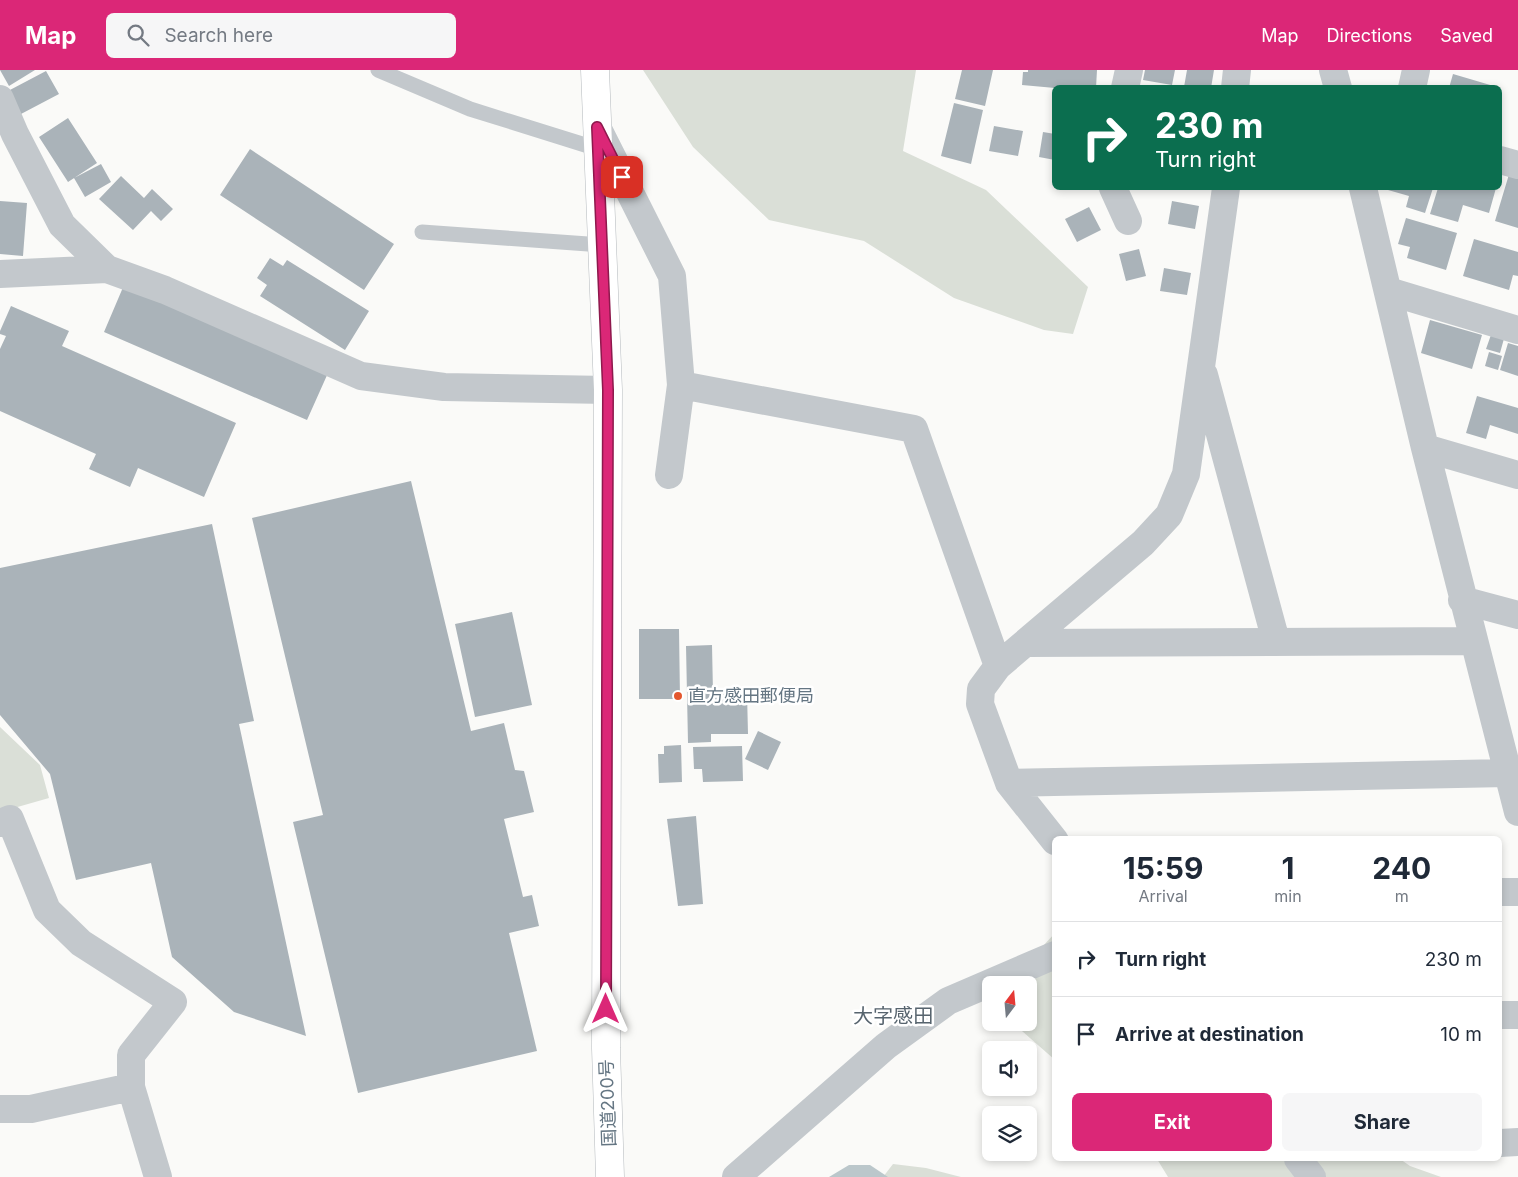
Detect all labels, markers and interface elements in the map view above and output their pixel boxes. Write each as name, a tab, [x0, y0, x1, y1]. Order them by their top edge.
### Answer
search box	[106, 13, 456, 58]
text: Map	[25, 21, 76, 50]
icon: search	[124, 21, 152, 49]
text: Search here	[164, 24, 273, 47]
text: Map	[1261, 25, 1299, 46]
text: Directions	[1327, 25, 1412, 46]
text: Saved	[1440, 25, 1493, 46]
text: 230 m	[1155, 104, 1263, 146]
icon: right	[1072, 105, 1137, 170]
text: Turn right	[1155, 146, 1256, 172]
pin	[601, 156, 643, 198]
icon: arrive	[608, 163, 636, 191]
place label: 直方感田郵便局	[688, 685, 814, 706]
marker: 直方感田郵便局	[672, 690, 684, 702]
text: 15:59	[1123, 850, 1204, 886]
text: 1	[1281, 850, 1294, 886]
text: 240	[1372, 850, 1431, 886]
text: Arrival	[1139, 886, 1188, 906]
text: min	[1274, 886, 1302, 906]
text: m	[1395, 886, 1409, 906]
icon: right	[1072, 945, 1100, 973]
text: Turn right	[1115, 948, 1206, 971]
text: 230 m	[1425, 948, 1482, 971]
north arrow	[982, 976, 1038, 1031]
map controls	[982, 976, 1037, 1161]
position arrow	[579, 982, 631, 1034]
district label: 大字感田	[853, 1004, 933, 1028]
icon: arrive	[1072, 1020, 1100, 1048]
text: Arrive at destination	[1115, 1023, 1304, 1046]
text: 10 m	[1440, 1023, 1482, 1046]
button: sound	[982, 1041, 1037, 1096]
street label: 国道200号	[595, 1059, 620, 1147]
button: Exit	[1072, 1093, 1272, 1151]
button: Share	[1282, 1093, 1482, 1151]
button: layers	[982, 1106, 1037, 1161]

